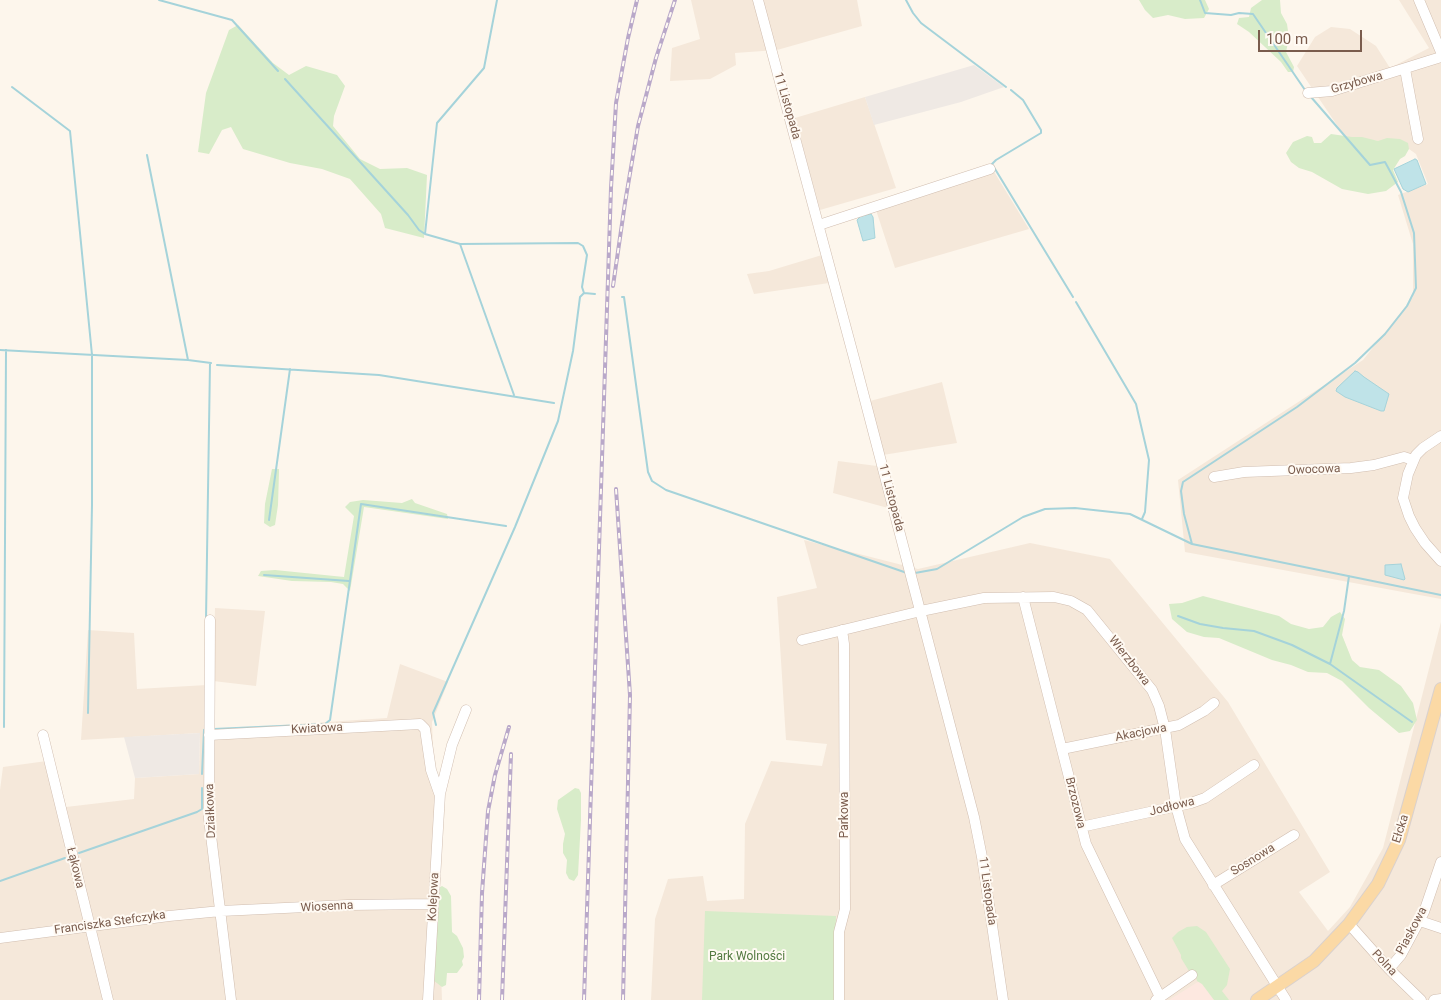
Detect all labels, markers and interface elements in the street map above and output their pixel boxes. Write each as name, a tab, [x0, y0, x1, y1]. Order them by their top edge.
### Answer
scale bar	[1261, 20, 1365, 52]
text: 100 m	[1266, 30, 1308, 48]
street label: Grzybowa	[1330, 69, 1384, 97]
street label: 11 Listopada	[771, 71, 803, 141]
street label: Owocowa	[1287, 462, 1341, 478]
street label: 11 Listopada	[875, 463, 907, 533]
street label: Wierzbowa	[1105, 633, 1153, 689]
street label: Kwiatowa	[291, 720, 343, 738]
street label: Akacjowa	[1114, 721, 1168, 745]
street label: Brzozowa	[1062, 776, 1088, 830]
street label: Działkowa	[203, 783, 219, 839]
street label: Parkowa	[838, 792, 852, 838]
street label: Jodłowa	[1148, 794, 1196, 820]
street label: Ełcka	[1390, 813, 1412, 845]
street label: Sosnowa	[1228, 841, 1278, 879]
street label: Łąkowa	[63, 846, 87, 890]
street label: 11 Listopada	[975, 856, 999, 926]
street label: Kolejowa	[426, 872, 442, 922]
street label: Wiosenna	[300, 898, 354, 916]
street label: Piaskowa	[1394, 905, 1430, 957]
street label: Franciszka Stefczyka	[53, 908, 167, 938]
street label: Polna	[1368, 947, 1400, 979]
park label: Park Wolności	[709, 950, 785, 964]

